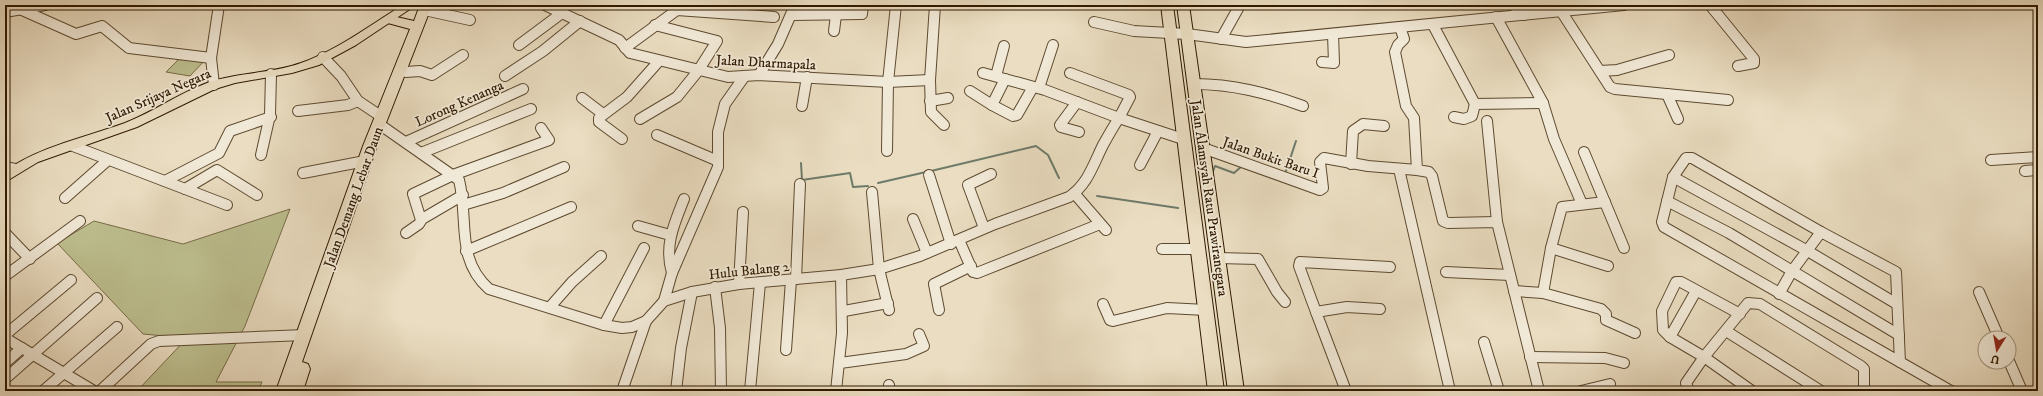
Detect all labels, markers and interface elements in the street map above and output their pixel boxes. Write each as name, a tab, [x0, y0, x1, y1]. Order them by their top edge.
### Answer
street label: Jalan Dharmapala	[713, 51, 816, 75]
street label: Jalan Srijaya Negara	[101, 65, 214, 128]
street label: Lorong Kenanga	[412, 76, 506, 131]
street label: Jalan Alamsyah Ratu Prawiranegara	[1186, 97, 1232, 298]
street label: Jalan Demang Lebar Daun	[319, 124, 388, 272]
street label: Jalan Bukit Baru I	[1218, 132, 1322, 183]
street label: Hulu Balang 2	[708, 258, 791, 284]
north arrow	[1977, 330, 2017, 370]
text: U	[1989, 351, 2001, 367]

